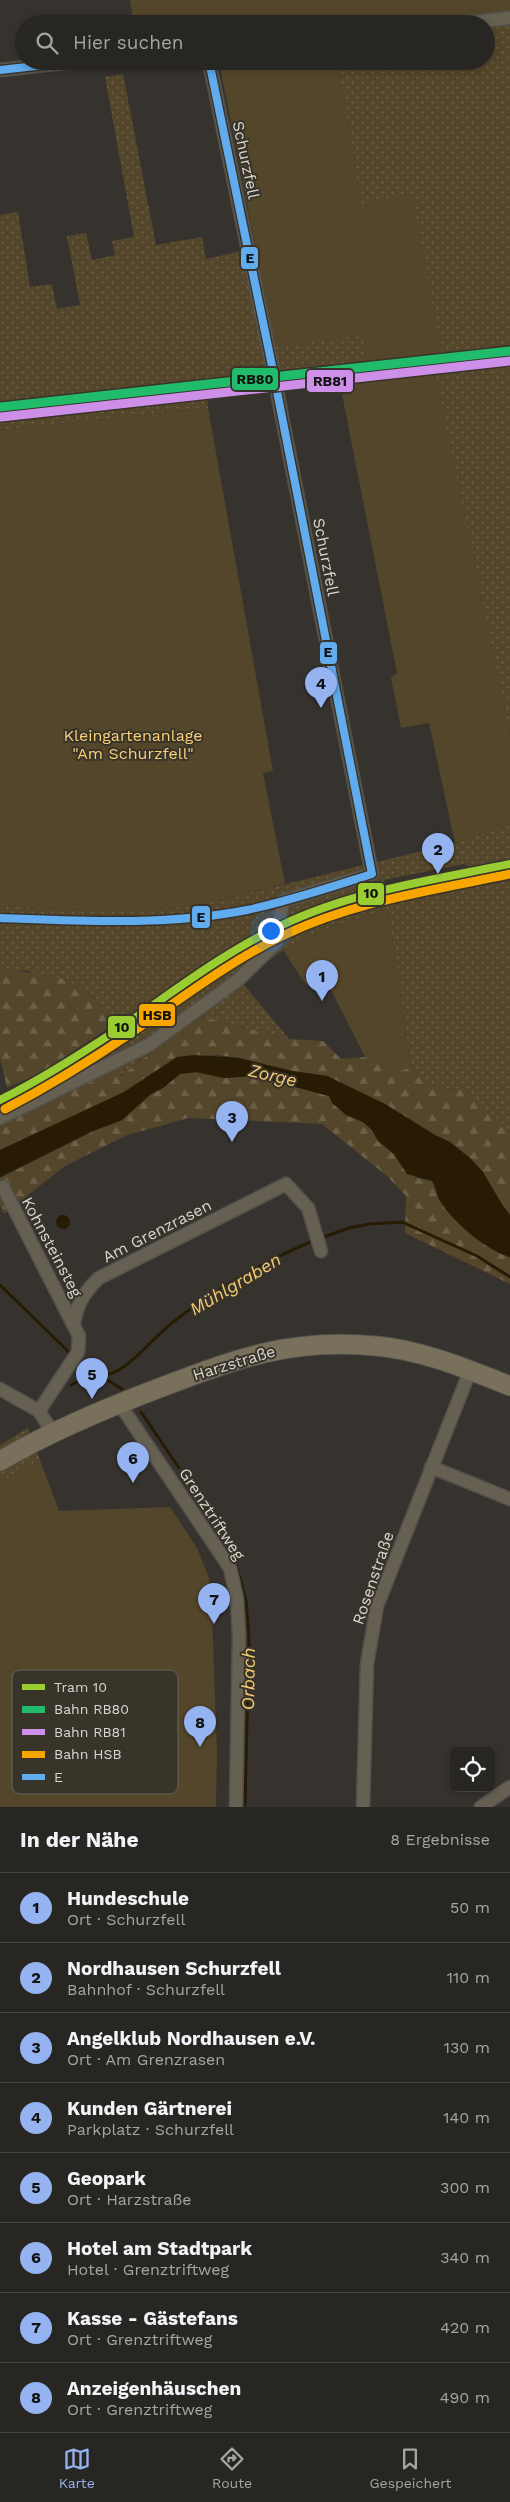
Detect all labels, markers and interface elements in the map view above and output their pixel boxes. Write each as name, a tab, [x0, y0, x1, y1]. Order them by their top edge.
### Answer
search box	[15, 15, 495, 70]
icon: search	[33, 29, 61, 57]
text: Hier suchen	[73, 31, 184, 54]
street label: Schurzfell	[228, 119, 264, 201]
line badge: E	[240, 246, 259, 270]
text: E	[246, 250, 255, 266]
line badge: RB80	[231, 367, 279, 391]
line badge: RB81	[306, 369, 354, 393]
text: RB80	[236, 371, 274, 387]
text: RB81	[313, 373, 347, 389]
street label: Schurzfell	[309, 516, 343, 598]
line badge: E	[319, 641, 338, 665]
text: E	[324, 644, 333, 660]
pin: 4	[305, 667, 337, 708]
park label: Kleingartenanlage "Am Schurzfell"	[64, 726, 202, 763]
pin: 2	[422, 833, 454, 874]
line badge: 10	[357, 882, 385, 906]
text: 10	[363, 885, 379, 901]
line badge: E	[191, 905, 211, 929]
text: E	[197, 909, 206, 925]
your location	[258, 918, 284, 944]
pin: 1	[306, 960, 338, 1001]
line badge: HSB	[138, 1003, 176, 1027]
text: HSB	[143, 1007, 172, 1023]
line badge: 10	[107, 1015, 136, 1039]
text: 10	[114, 1019, 130, 1035]
water label: Zorge	[246, 1059, 299, 1091]
pin: 3	[216, 1101, 248, 1142]
street label: Kohnsteinsteg	[18, 1194, 87, 1301]
street label: Am Grenzrasen	[99, 1195, 215, 1267]
water label: Mühlgraben	[185, 1248, 285, 1320]
street label: Harzstraße	[190, 1341, 278, 1385]
pin: 5	[76, 1358, 108, 1399]
pin: 6	[117, 1442, 149, 1483]
street label: Grenztriftweg	[175, 1464, 249, 1564]
street label: Rosenstraße	[348, 1529, 398, 1627]
pin: 7	[198, 1583, 230, 1624]
water label: Orbach	[237, 1647, 259, 1711]
legend	[12, 1670, 178, 1794]
text: Tram 10	[54, 1679, 107, 1695]
text: Bahn RB80	[54, 1701, 129, 1717]
pin: 8	[184, 1706, 216, 1747]
text: Bahn RB81	[54, 1724, 126, 1740]
text: Bahn HSB	[54, 1746, 122, 1762]
map controls	[450, 1747, 495, 1792]
button: locate	[450, 1747, 495, 1792]
text: E	[54, 1769, 63, 1785]
text: In der Nähe	[20, 1827, 139, 1852]
text: 8 Ergebnisse	[390, 1830, 490, 1849]
text: Hundeschule	[67, 1887, 189, 1910]
text: 1	[33, 1898, 39, 1917]
text: 50 m	[450, 1898, 490, 1917]
text: Ort · Schurzfell	[67, 1910, 185, 1929]
text: Nordhausen Schurzfell	[67, 1957, 281, 1980]
text: 2	[31, 1968, 41, 1987]
text: 110 m	[447, 1968, 490, 1987]
text: Bahnhof · Schurzfell	[67, 1980, 225, 1999]
text: Angelklub Nordhausen e.V.	[67, 2027, 315, 2050]
text: 3	[31, 2038, 41, 2057]
text: 130 m	[444, 2038, 490, 2057]
text: Ort · Am Grenzrasen	[67, 2050, 225, 2069]
text: Kunden Gärtnerei	[67, 2097, 232, 2120]
text: 4	[31, 2108, 41, 2127]
text: 140 m	[443, 2108, 490, 2127]
text: Parkplatz · Schurzfell	[67, 2120, 234, 2139]
text: Geopark	[67, 2167, 146, 2190]
text: 5	[31, 2178, 41, 2197]
text: 300 m	[440, 2178, 490, 2197]
text: Ort · Harzstraße	[67, 2190, 192, 2209]
text: Hotel am Stadtpark	[67, 2237, 252, 2260]
text: 6	[31, 2248, 41, 2267]
text: 340 m	[440, 2248, 490, 2267]
text: Hotel · Grenztriftweg	[67, 2260, 229, 2279]
text: Kasse - Gästefans	[67, 2307, 238, 2330]
text: 7	[31, 2318, 41, 2337]
text: 420 m	[440, 2318, 490, 2337]
text: Ort · Grenztriftweg	[67, 2330, 212, 2349]
text: Anzeigenhäuschen	[67, 2377, 241, 2400]
text: 8	[31, 2388, 41, 2407]
text: 490 m	[440, 2388, 490, 2407]
text: Ort · Grenztriftweg	[67, 2400, 212, 2419]
tab: Karte	[59, 2445, 95, 2491]
tab: Route	[212, 2445, 252, 2491]
tab: Gespeichert	[369, 2445, 451, 2491]

